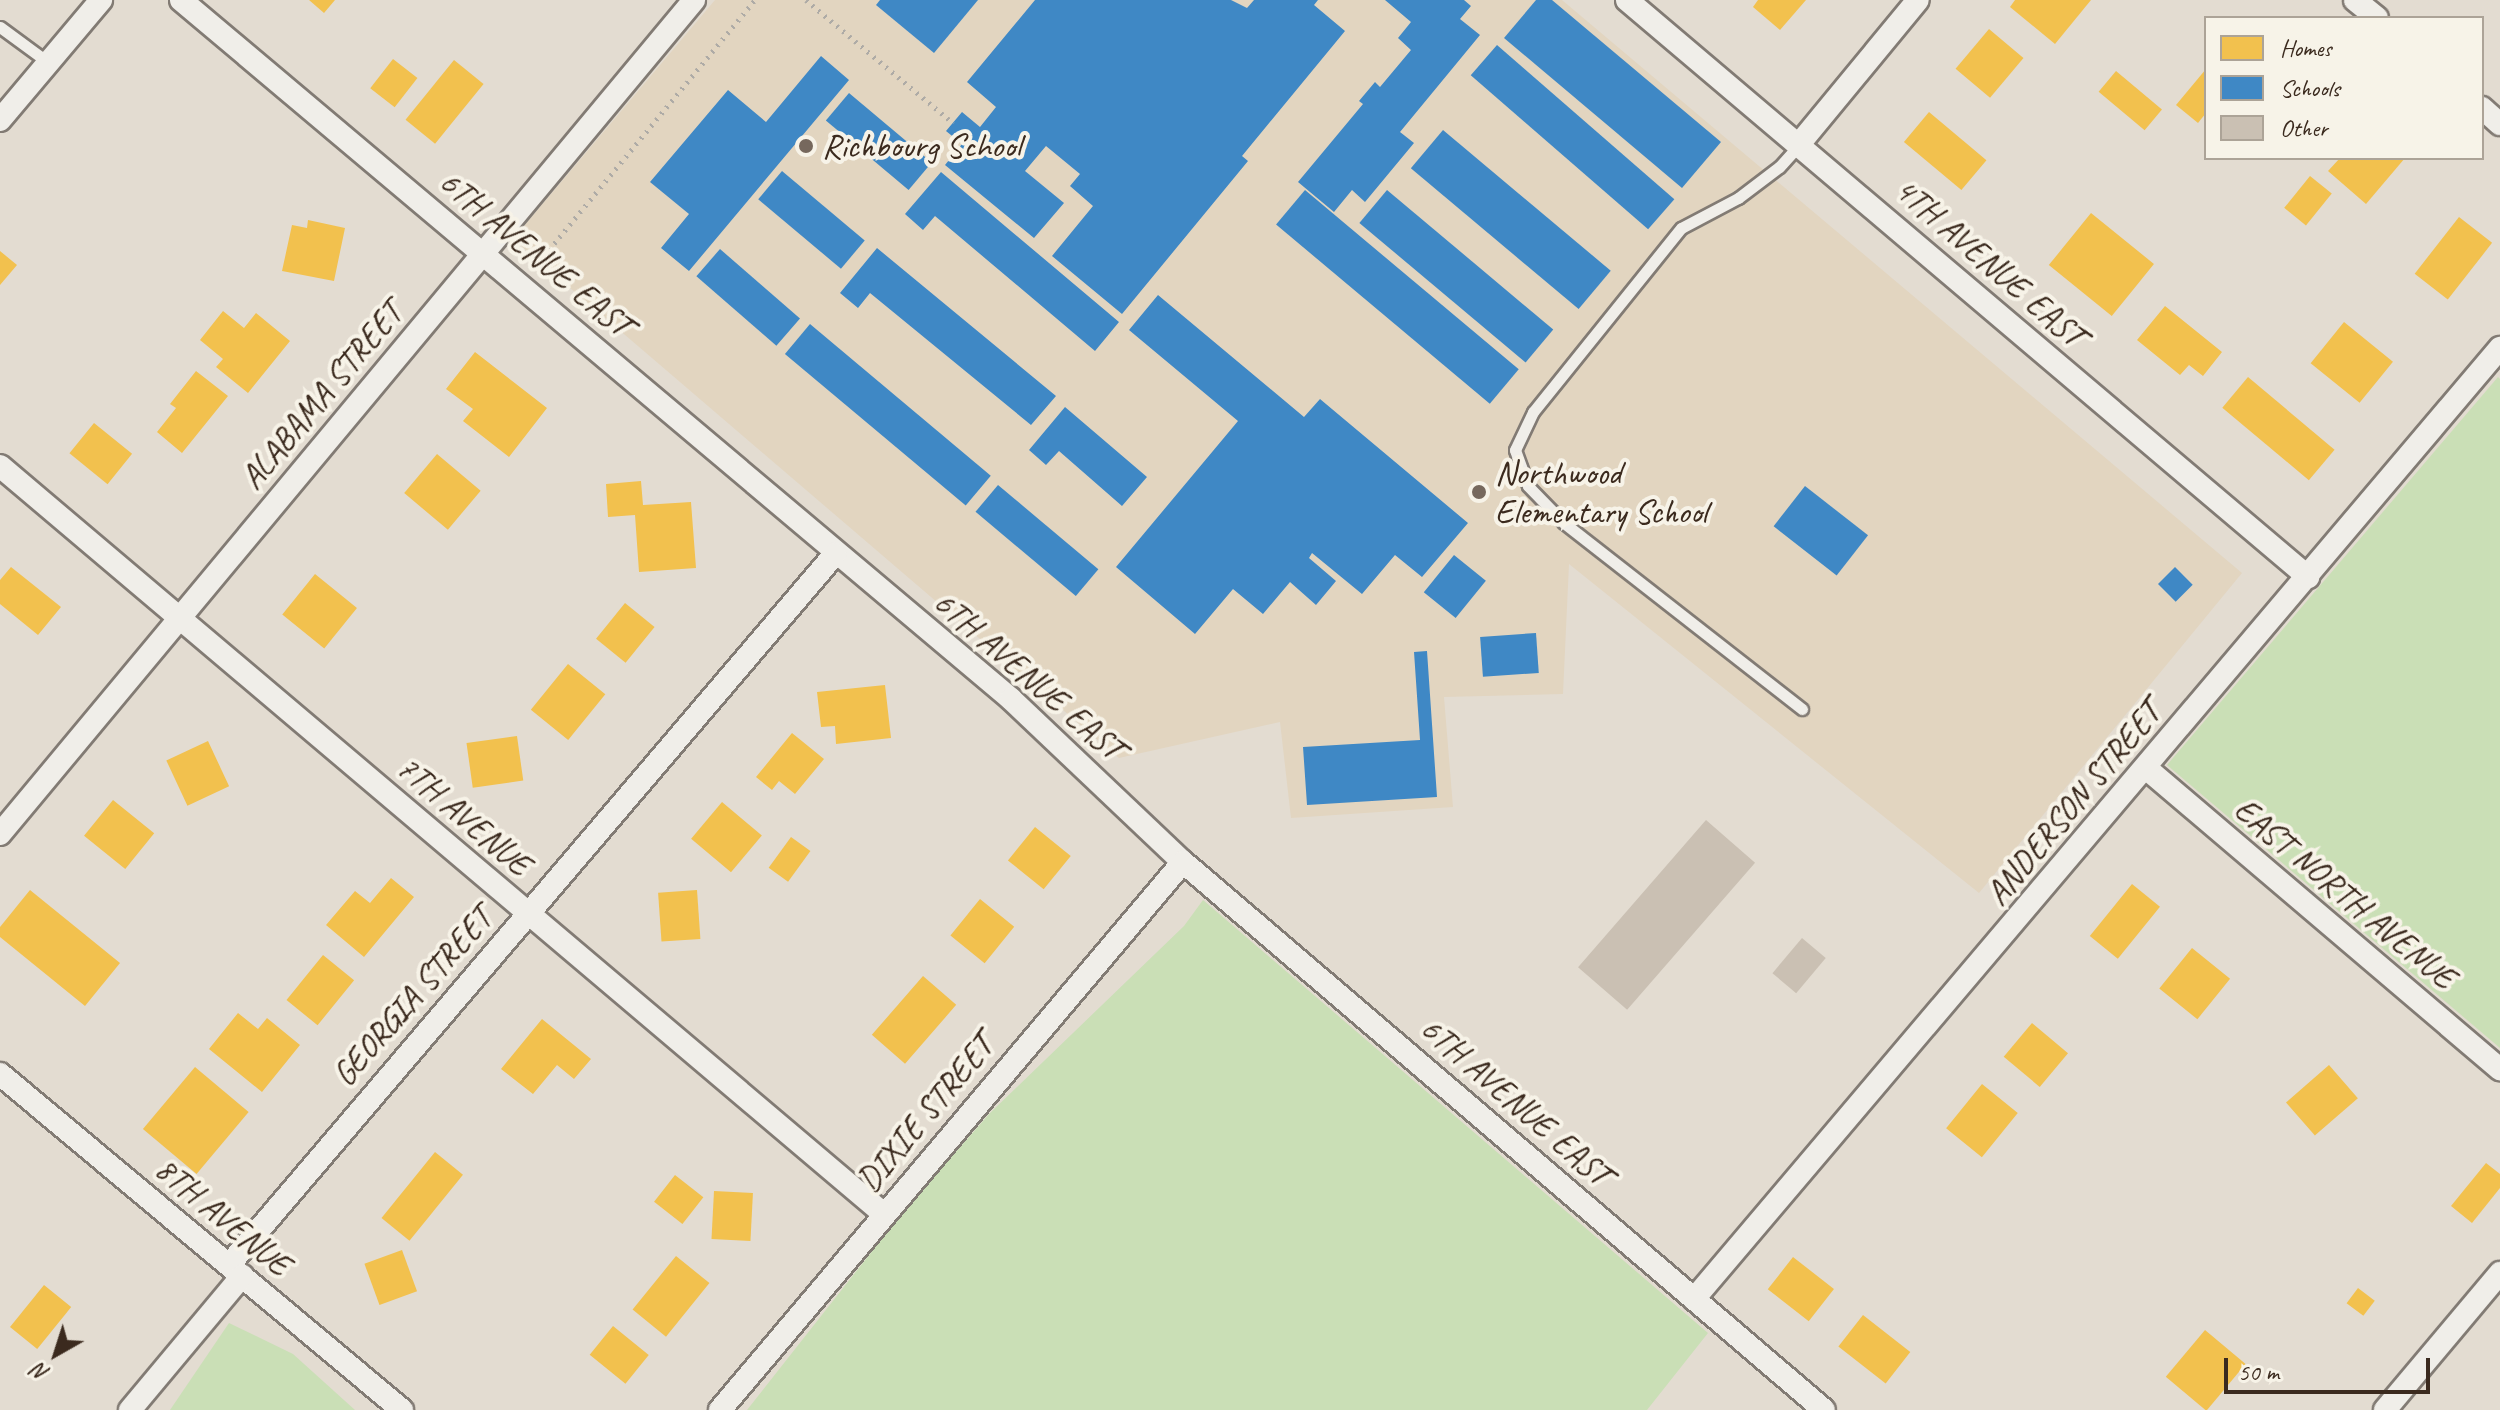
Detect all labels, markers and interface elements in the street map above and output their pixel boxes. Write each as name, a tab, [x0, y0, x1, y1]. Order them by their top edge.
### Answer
legend	[2204, 16, 2484, 160]
text: Homes	[2280, 33, 2331, 63]
text: Schools	[2280, 73, 2340, 103]
text: Other	[2280, 113, 2328, 143]
place label: Richbourg School	[822, 126, 1019, 166]
marker: Richbourg School	[797, 137, 815, 155]
street label: 6TH AVENUE EAST	[432, 161, 640, 345]
street label: 4TH AVENUE EAST	[1887, 169, 2093, 355]
street label: ALABAMA STREET	[231, 293, 411, 497]
place label: Northwood Elementary School	[1495, 452, 1707, 532]
marker: Northwood Elementary School	[1470, 483, 1488, 501]
street label: 6TH AVENUE EAST	[926, 582, 1132, 768]
street label: ANDERSON STREET	[1976, 693, 2170, 913]
street label: 7TH AVENUE	[390, 747, 538, 883]
street label: EAST NORTH AVENUE	[2226, 789, 2464, 997]
street label: GEORGIA STREET	[323, 898, 501, 1094]
street label: 6TH AVENUE EAST	[1413, 1008, 1619, 1194]
street label: DIXIE STREET	[848, 1027, 1002, 1199]
street label: 8TH AVENUE	[148, 1148, 298, 1284]
north arrow	[16, 1314, 96, 1394]
scale bar	[2228, 1342, 2434, 1392]
text: N	[27, 1357, 55, 1388]
text: 50 m	[2238, 1357, 2279, 1387]

